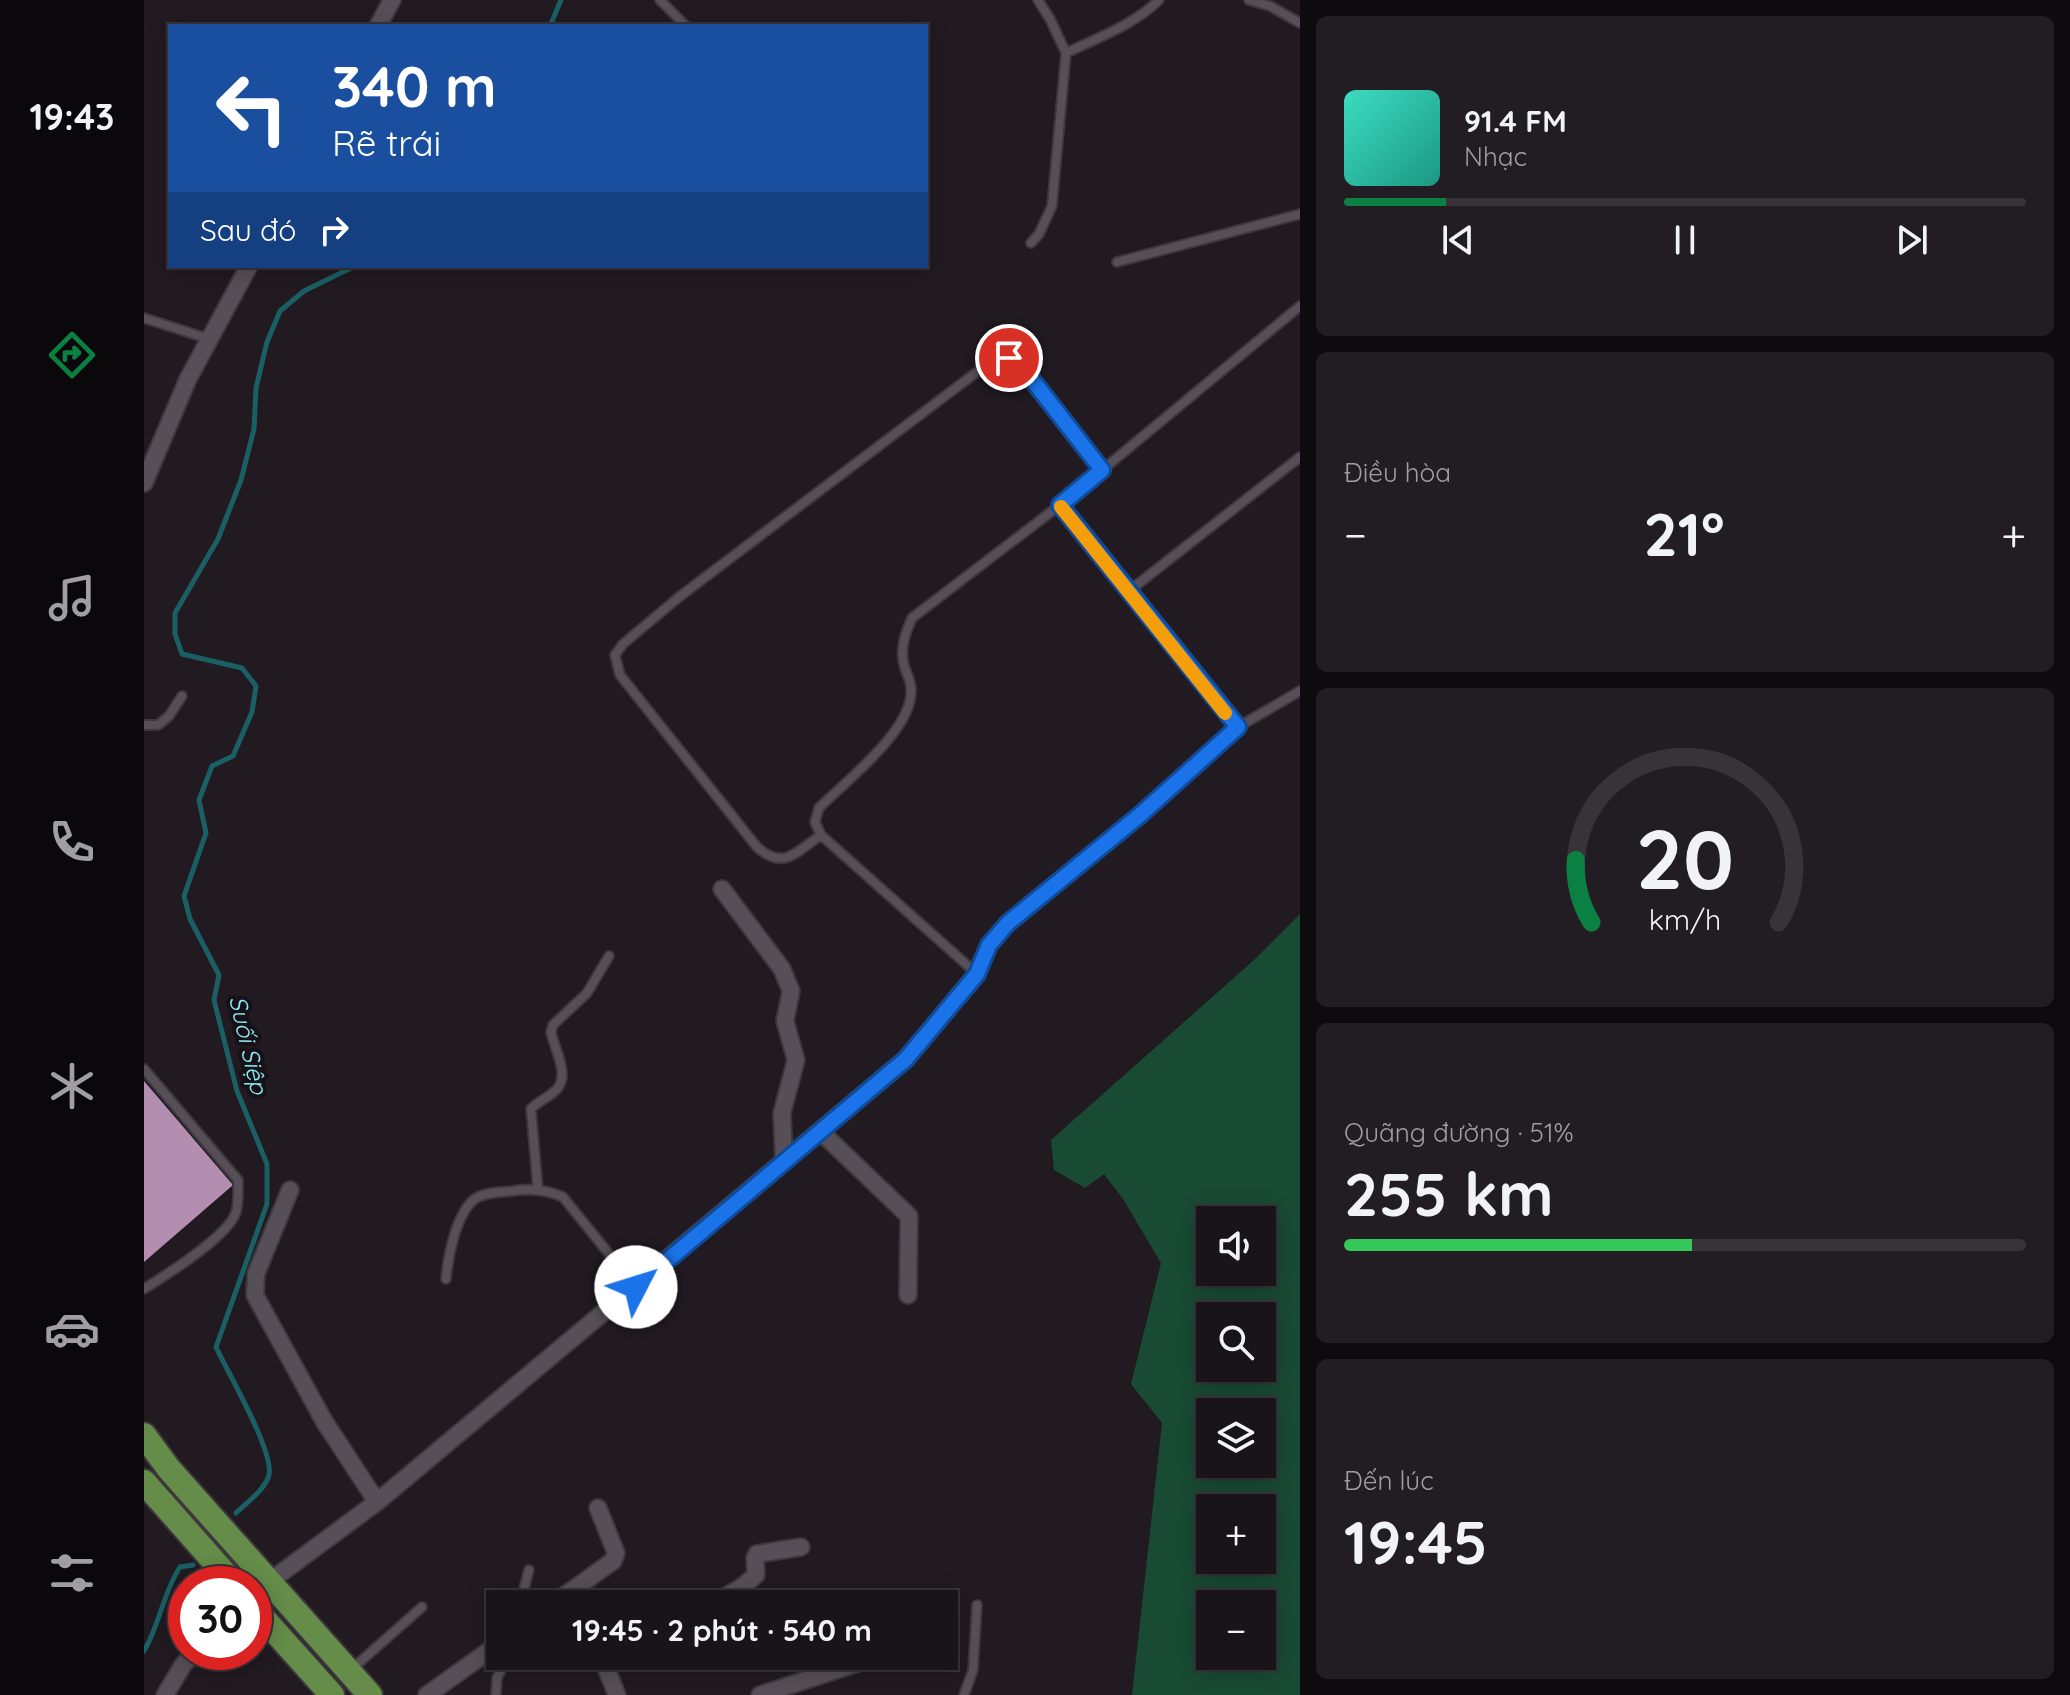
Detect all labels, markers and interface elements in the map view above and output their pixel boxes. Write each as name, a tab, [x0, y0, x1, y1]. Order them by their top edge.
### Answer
text: 340 m	[332, 51, 497, 121]
icon: left	[200, 56, 304, 160]
text: 19:43	[30, 94, 114, 139]
text: 91.4 FM	[1464, 102, 1567, 140]
text: Rẽ trái	[332, 120, 441, 165]
text: Nhạc	[1464, 140, 1527, 173]
icon: right	[312, 208, 356, 252]
text: Sau đó	[200, 211, 296, 249]
icon: previous	[1436, 218, 1480, 262]
icon: pause	[1663, 218, 1707, 262]
icon: next	[1890, 218, 1934, 262]
pin	[975, 324, 1043, 392]
icon: directions	[44, 327, 100, 383]
icon: arrive	[987, 336, 1031, 380]
text: Điều hòa	[1344, 456, 1451, 489]
text: 21°	[1644, 496, 1725, 571]
text: −	[1344, 507, 1367, 562]
text: +	[2001, 507, 2026, 562]
icon: music	[44, 570, 100, 626]
text: 20	[1636, 806, 1734, 910]
icon: phone	[44, 814, 100, 870]
text: km/h	[1649, 902, 1721, 938]
water label: Suối Siệp	[223, 993, 275, 1098]
icon: climate	[44, 1058, 100, 1114]
text: Quãng đường · 51%	[1344, 1116, 1574, 1149]
text: 255 km	[1344, 1156, 1554, 1231]
map controls	[1196, 1206, 1276, 1670]
button: sound	[1196, 1206, 1276, 1286]
position arrow	[594, 1245, 678, 1329]
icon: car	[44, 1301, 100, 1357]
button: search	[1196, 1302, 1276, 1382]
button: layers	[1196, 1398, 1276, 1478]
text: Đến lúc	[1344, 1464, 1434, 1497]
button: +	[1196, 1494, 1276, 1574]
text: 19:45	[1344, 1504, 1488, 1579]
icon: filters	[44, 1545, 100, 1601]
speed limit sign: 30	[168, 1566, 272, 1670]
button: −	[1196, 1590, 1276, 1670]
text: 19:45 · 2 phút · 540 m	[572, 1611, 872, 1649]

